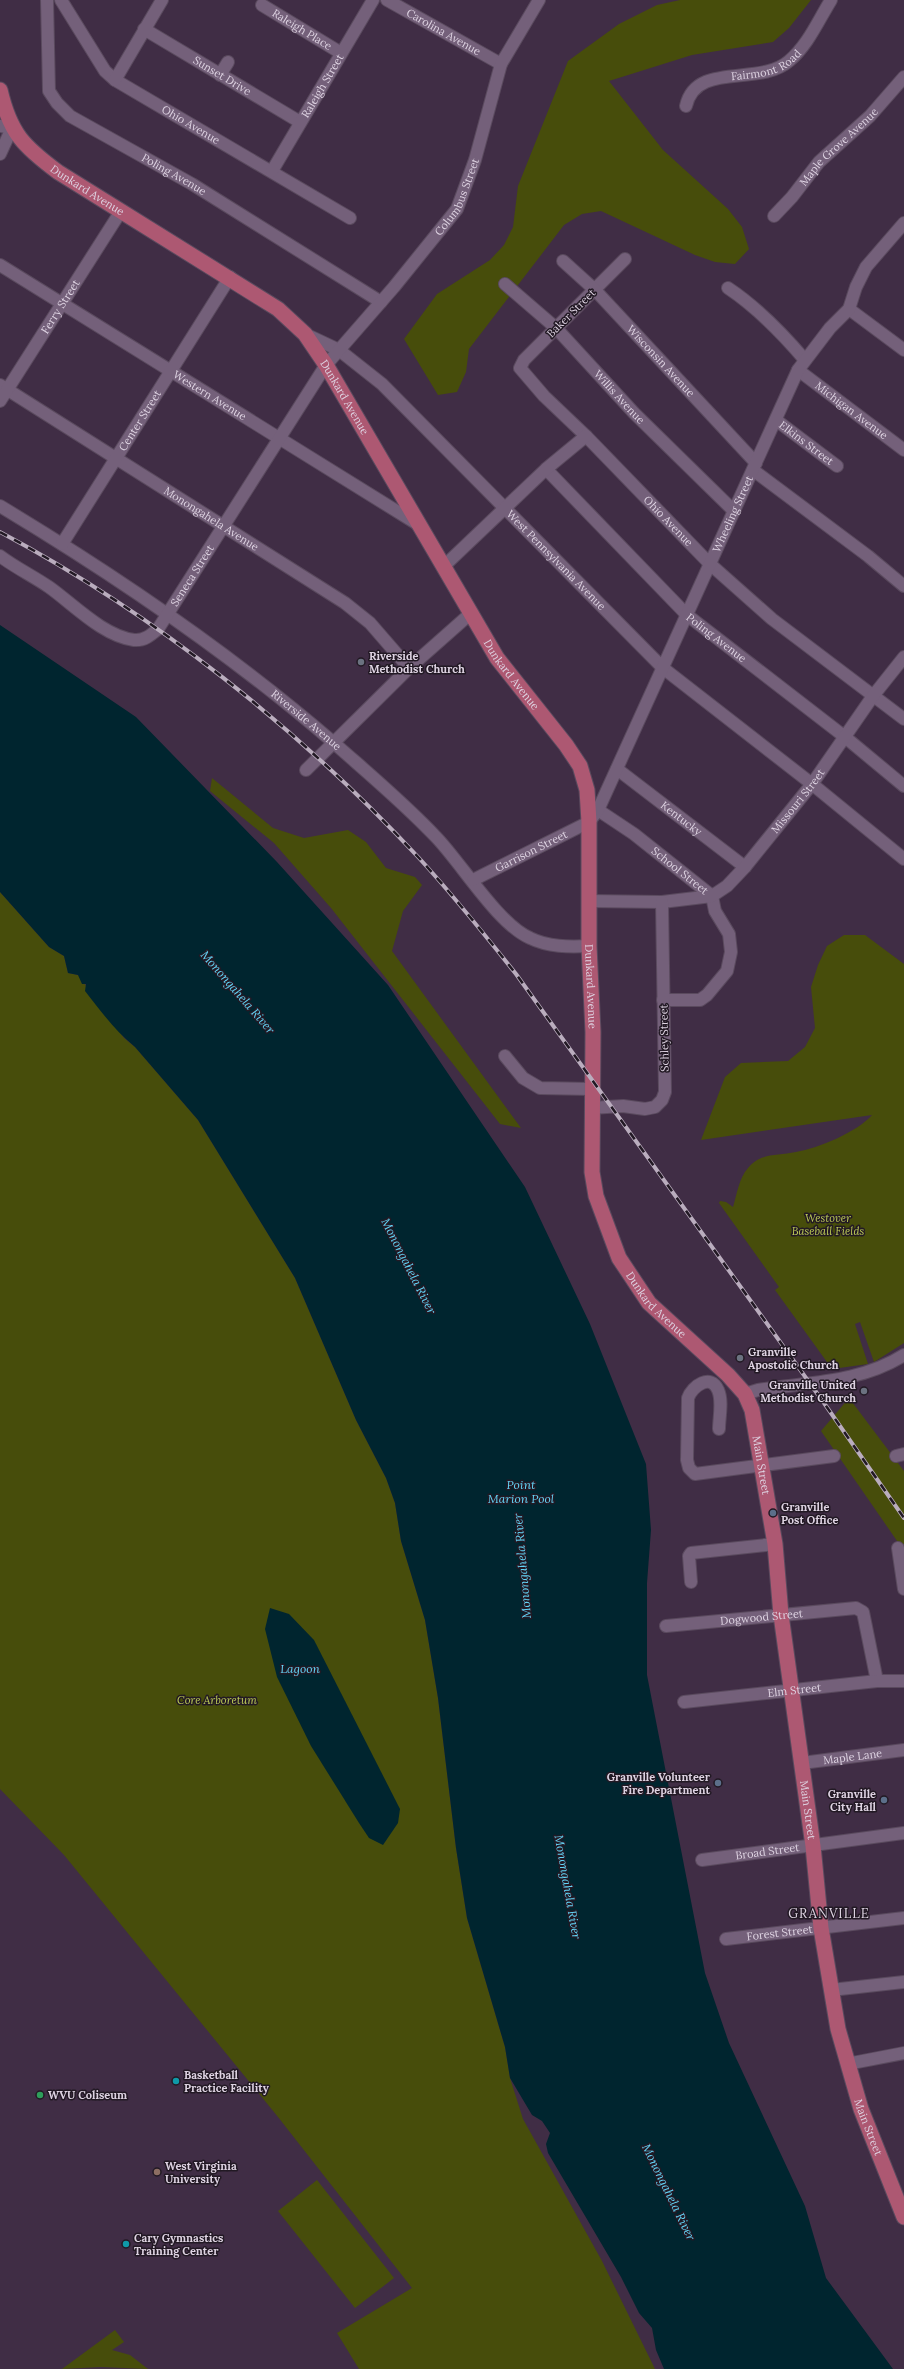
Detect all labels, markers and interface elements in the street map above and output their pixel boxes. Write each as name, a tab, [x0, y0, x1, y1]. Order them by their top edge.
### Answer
street label: Carolina Avenue	[404, 5, 483, 58]
street label: Raleigh Place	[270, 6, 335, 53]
street label: Fairmont Road	[730, 46, 804, 83]
street label: Raleigh Street	[298, 51, 347, 120]
street label: Sunset Drive	[191, 53, 254, 98]
street label: Ohio Avenue	[159, 102, 223, 147]
street label: Maple Grove Avenue	[796, 105, 881, 189]
street label: Poling Avenue	[139, 150, 209, 198]
street label: Columbus Street	[431, 155, 482, 238]
street label: Dunkard Avenue	[47, 162, 127, 219]
street label: Ferry Street	[38, 276, 83, 336]
street label: Baker Street	[544, 285, 599, 340]
street label: Wisconsin Avenue	[624, 322, 698, 400]
street label: Dunkard Avenue	[317, 357, 372, 437]
street label: Western Avenue	[171, 367, 249, 423]
street label: Willis Avenue	[591, 367, 648, 427]
street label: Michigan Avenue	[812, 378, 891, 442]
street label: Center Street	[115, 387, 165, 454]
street label: Elkins Street	[776, 418, 837, 468]
street label: Wheeling Street	[709, 473, 756, 554]
street label: Monongahela Avenue	[161, 483, 261, 554]
street label: Ohio Avenue	[641, 493, 696, 549]
street label: West Pennsylvania Avenue	[504, 507, 609, 613]
street label: Seneca Street	[167, 541, 217, 609]
street label: Poling Avenue	[683, 610, 749, 665]
street label: Dunkard Avenue	[481, 637, 542, 713]
place label: Riverside Methodist Church	[369, 649, 465, 676]
marker: Riverside Methodist Church	[356, 657, 366, 667]
street label: Riverside Avenue	[268, 687, 344, 753]
street label: Missouri Street	[768, 765, 828, 836]
street label: Kentucky	[658, 798, 705, 839]
street label: Garrison Street	[493, 827, 570, 875]
street label: School Street	[649, 844, 712, 898]
street label: Dunkard Avenue	[582, 944, 600, 1029]
water label: Monongahela River	[198, 947, 279, 1037]
street label: Schley Street	[656, 1003, 672, 1072]
park label: Westover Baseball Fields	[792, 1211, 865, 1238]
water label: Monongahela River	[378, 1216, 440, 1317]
street label: Dunkard Avenue	[623, 1269, 689, 1341]
place label: Granville Apostolic Church	[748, 1345, 839, 1372]
marker: Granville Apostolic Church	[735, 1353, 745, 1363]
place label: Granville United Methodist Church	[760, 1378, 856, 1405]
marker: Granville United Methodist Church	[859, 1386, 869, 1396]
street label: Main Street	[750, 1435, 774, 1497]
water label: Point Marion Pool	[488, 1477, 555, 1506]
place label: Granville Post Office	[781, 1500, 838, 1527]
marker: Granville Post Office	[768, 1508, 778, 1518]
water label: Monongahela River	[510, 1512, 534, 1619]
street label: Dogwood Street	[720, 1606, 804, 1628]
water label: Lagoon	[280, 1661, 320, 1676]
street label: Elm Street	[767, 1680, 823, 1700]
park label: Core Arboretum	[177, 1693, 257, 1707]
street label: Maple Lane	[822, 1746, 883, 1767]
place label: Granville Volunteer Fire Department	[607, 1770, 711, 1797]
marker: Granville Volunteer Fire Department	[713, 1778, 723, 1788]
street label: Main Street	[797, 1779, 819, 1841]
place label: Granville City Hall	[828, 1787, 877, 1814]
marker: Granville City Hall	[879, 1795, 889, 1805]
water label: Monongahela River	[551, 1834, 585, 1941]
street label: Broad Street	[735, 1840, 801, 1862]
district label: GRANVILLE	[788, 1905, 870, 1922]
street label: Forest Street	[746, 1922, 814, 1944]
place label: Basketball Practice Facility	[184, 2068, 270, 2095]
marker: Basketball Practice Facility	[171, 2076, 181, 2086]
place label: WVU Coliseum	[48, 2088, 127, 2102]
marker: WVU Coliseum	[35, 2090, 45, 2100]
street label: Main Street	[851, 2097, 886, 2158]
water label: Monongahela River	[639, 2141, 699, 2243]
place label: West Virginia University	[165, 2159, 237, 2186]
marker: West Virginia University	[152, 2167, 162, 2177]
place label: Cary Gymnastics Training Center	[134, 2231, 223, 2258]
marker: Cary Gymnastics Training Center	[121, 2239, 131, 2249]

